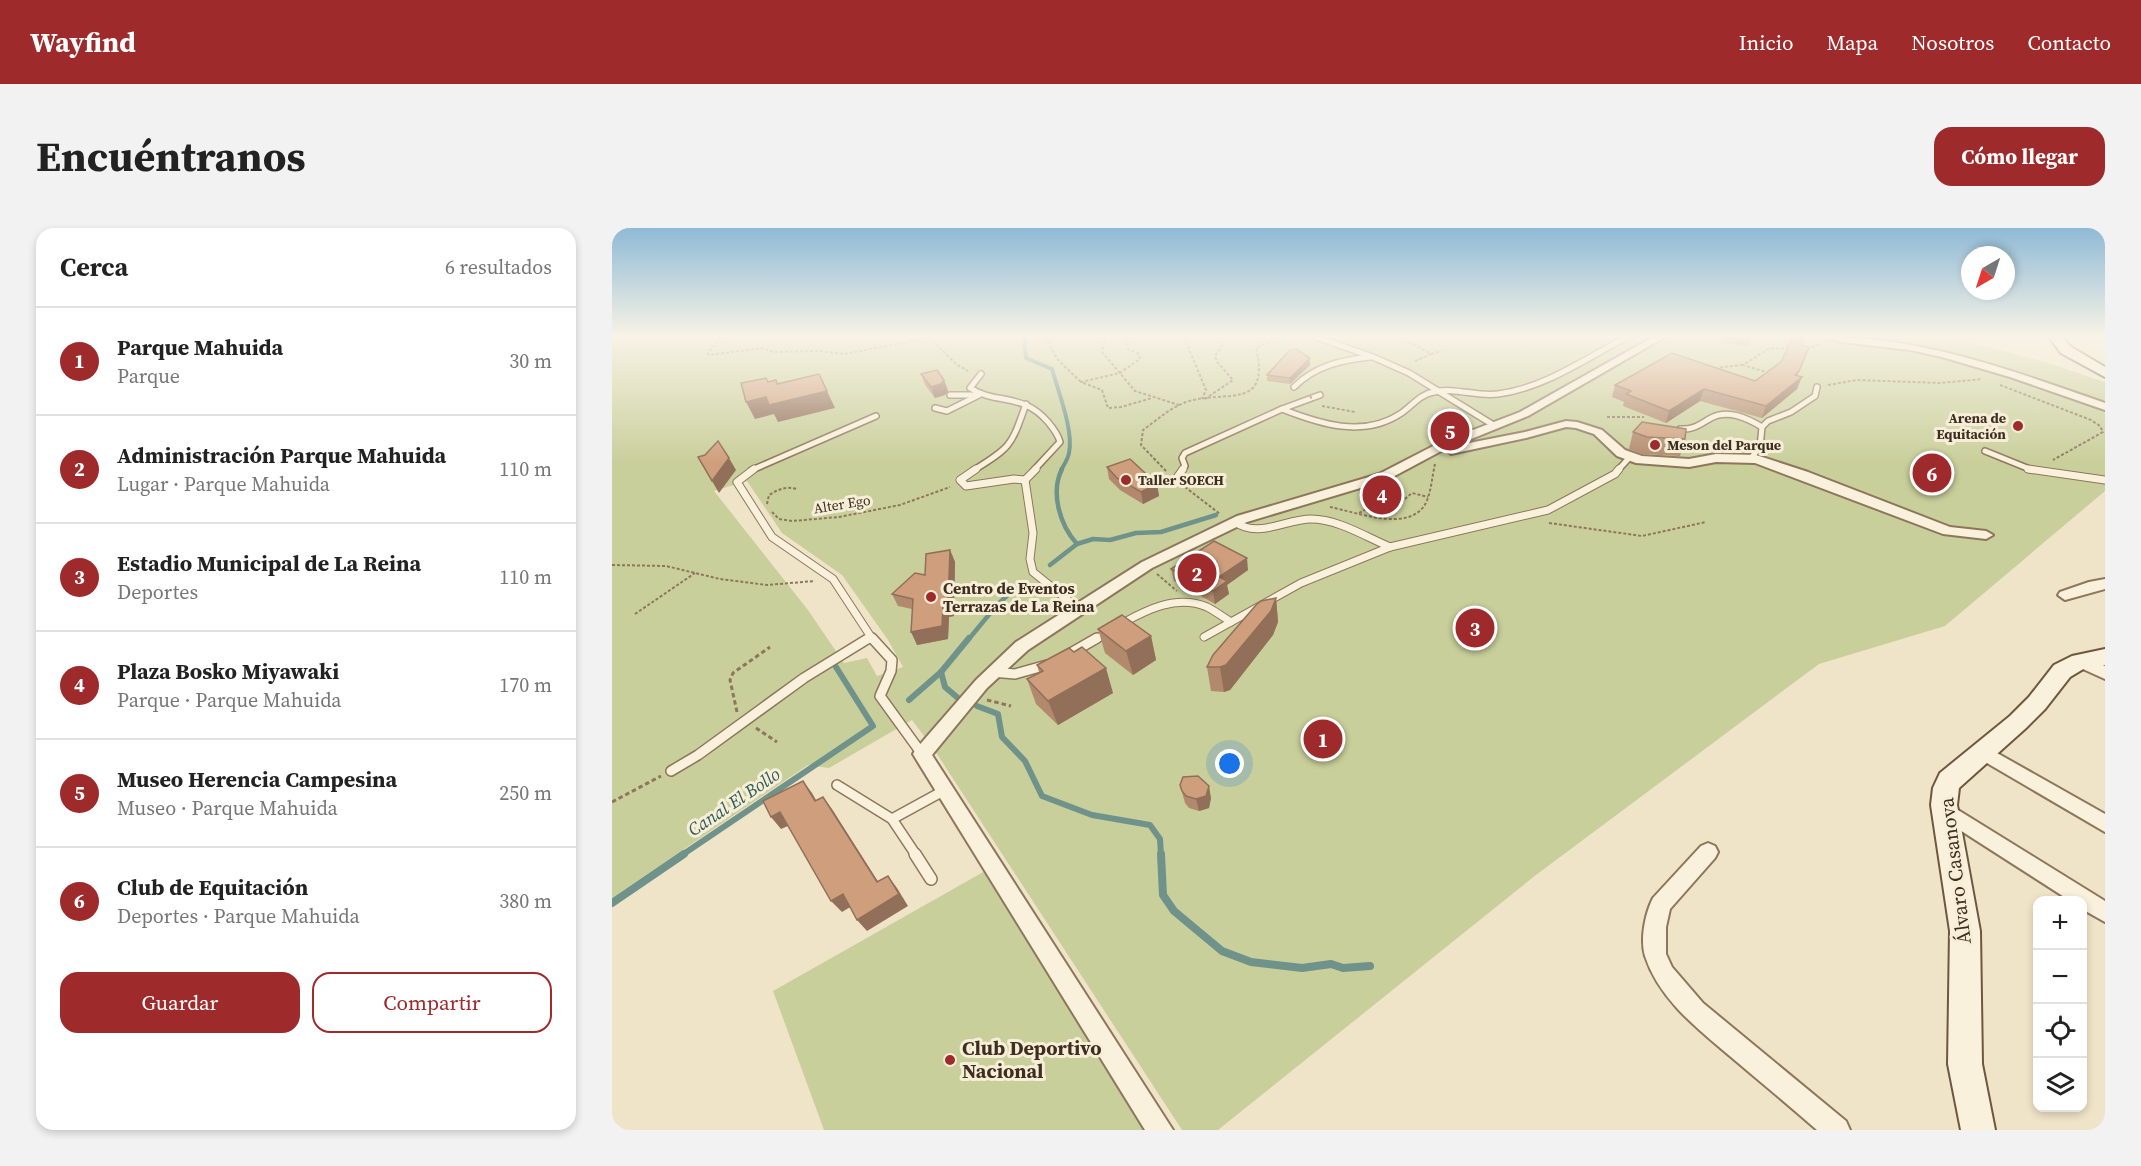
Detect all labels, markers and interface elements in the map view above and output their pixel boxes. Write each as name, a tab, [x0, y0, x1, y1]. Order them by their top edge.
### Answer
text: Wayfind	[30, 23, 136, 61]
text: Inicio	[1739, 28, 1793, 57]
text: Mapa	[1826, 28, 1878, 57]
text: Nosotros	[1911, 28, 1994, 57]
text: Contacto	[2027, 28, 2111, 57]
text: Encuéntranos	[36, 127, 306, 185]
button: Cómo llegar	[1934, 127, 2105, 186]
north arrow	[1961, 246, 2015, 300]
text: Cerca	[60, 249, 128, 285]
text: 6 resultados	[445, 253, 552, 281]
text: Parque Mahuida	[117, 332, 283, 362]
text: 1	[74, 347, 85, 375]
text: 30 m	[509, 347, 552, 375]
text: Parque	[117, 362, 180, 390]
pin: 5	[1430, 408, 1470, 454]
place label: Arena de Equitación	[1936, 408, 2006, 444]
marker: Arena de Equitación	[2011, 419, 2025, 433]
place label: Meson del Parque	[1667, 435, 1781, 455]
marker: Meson del Parque	[1648, 438, 1662, 452]
text: Administración Parque Mahuida	[117, 440, 446, 470]
pin: 6	[1912, 450, 1952, 496]
text: 2	[74, 455, 85, 483]
text: 110 m	[499, 455, 552, 483]
text: Lugar · Parque Mahuida	[117, 470, 330, 498]
place label: Taller SOECH	[1138, 470, 1224, 490]
pin: 4	[1362, 472, 1402, 518]
marker: Taller SOECH	[1119, 473, 1133, 487]
street label: Alter Ego	[812, 490, 872, 518]
text: Estadio Municipal de La Reina	[117, 548, 421, 578]
pin: 2	[1178, 550, 1216, 596]
text: 3	[74, 563, 85, 591]
text: 110 m	[499, 563, 552, 591]
place label: Centro de Eventos Terrazas de La Reina	[943, 577, 1095, 617]
text: Deportes	[117, 578, 198, 606]
marker: Centro de Eventos Terrazas de La Reina	[924, 590, 938, 604]
pin: 3	[1456, 606, 1494, 650]
text: Plaza Bosko Miyawaki	[117, 656, 339, 686]
text: 4	[74, 671, 85, 699]
text: 170 m	[499, 671, 552, 699]
text: Parque · Parque Mahuida	[117, 686, 342, 714]
pin: 1	[1304, 716, 1342, 762]
your location	[1215, 749, 1244, 778]
water label: Canal El Bollo	[683, 761, 785, 842]
text: Museo Herencia Campesina	[117, 764, 397, 794]
text: 5	[74, 779, 85, 807]
text: 250 m	[499, 779, 552, 807]
text: Museo · Parque Mahuida	[117, 794, 338, 822]
street label: Álvaro Casanova	[1932, 795, 1978, 946]
text: Club de Equitación	[117, 872, 308, 902]
text: 6	[74, 887, 85, 915]
text: 380 m	[499, 887, 552, 915]
map controls	[2033, 896, 2087, 1112]
button: +	[2033, 896, 2087, 950]
text: Deportes · Parque Mahuida	[117, 902, 360, 930]
button: −	[2033, 950, 2087, 1004]
button: Guardar	[60, 972, 300, 1033]
button: Compartir	[312, 972, 552, 1033]
button: locate	[2033, 1004, 2087, 1058]
place label: Club Deportivo Nacional	[962, 1034, 1101, 1085]
marker: Club Deportivo Nacional	[943, 1053, 957, 1067]
button: layers	[2033, 1058, 2087, 1112]

